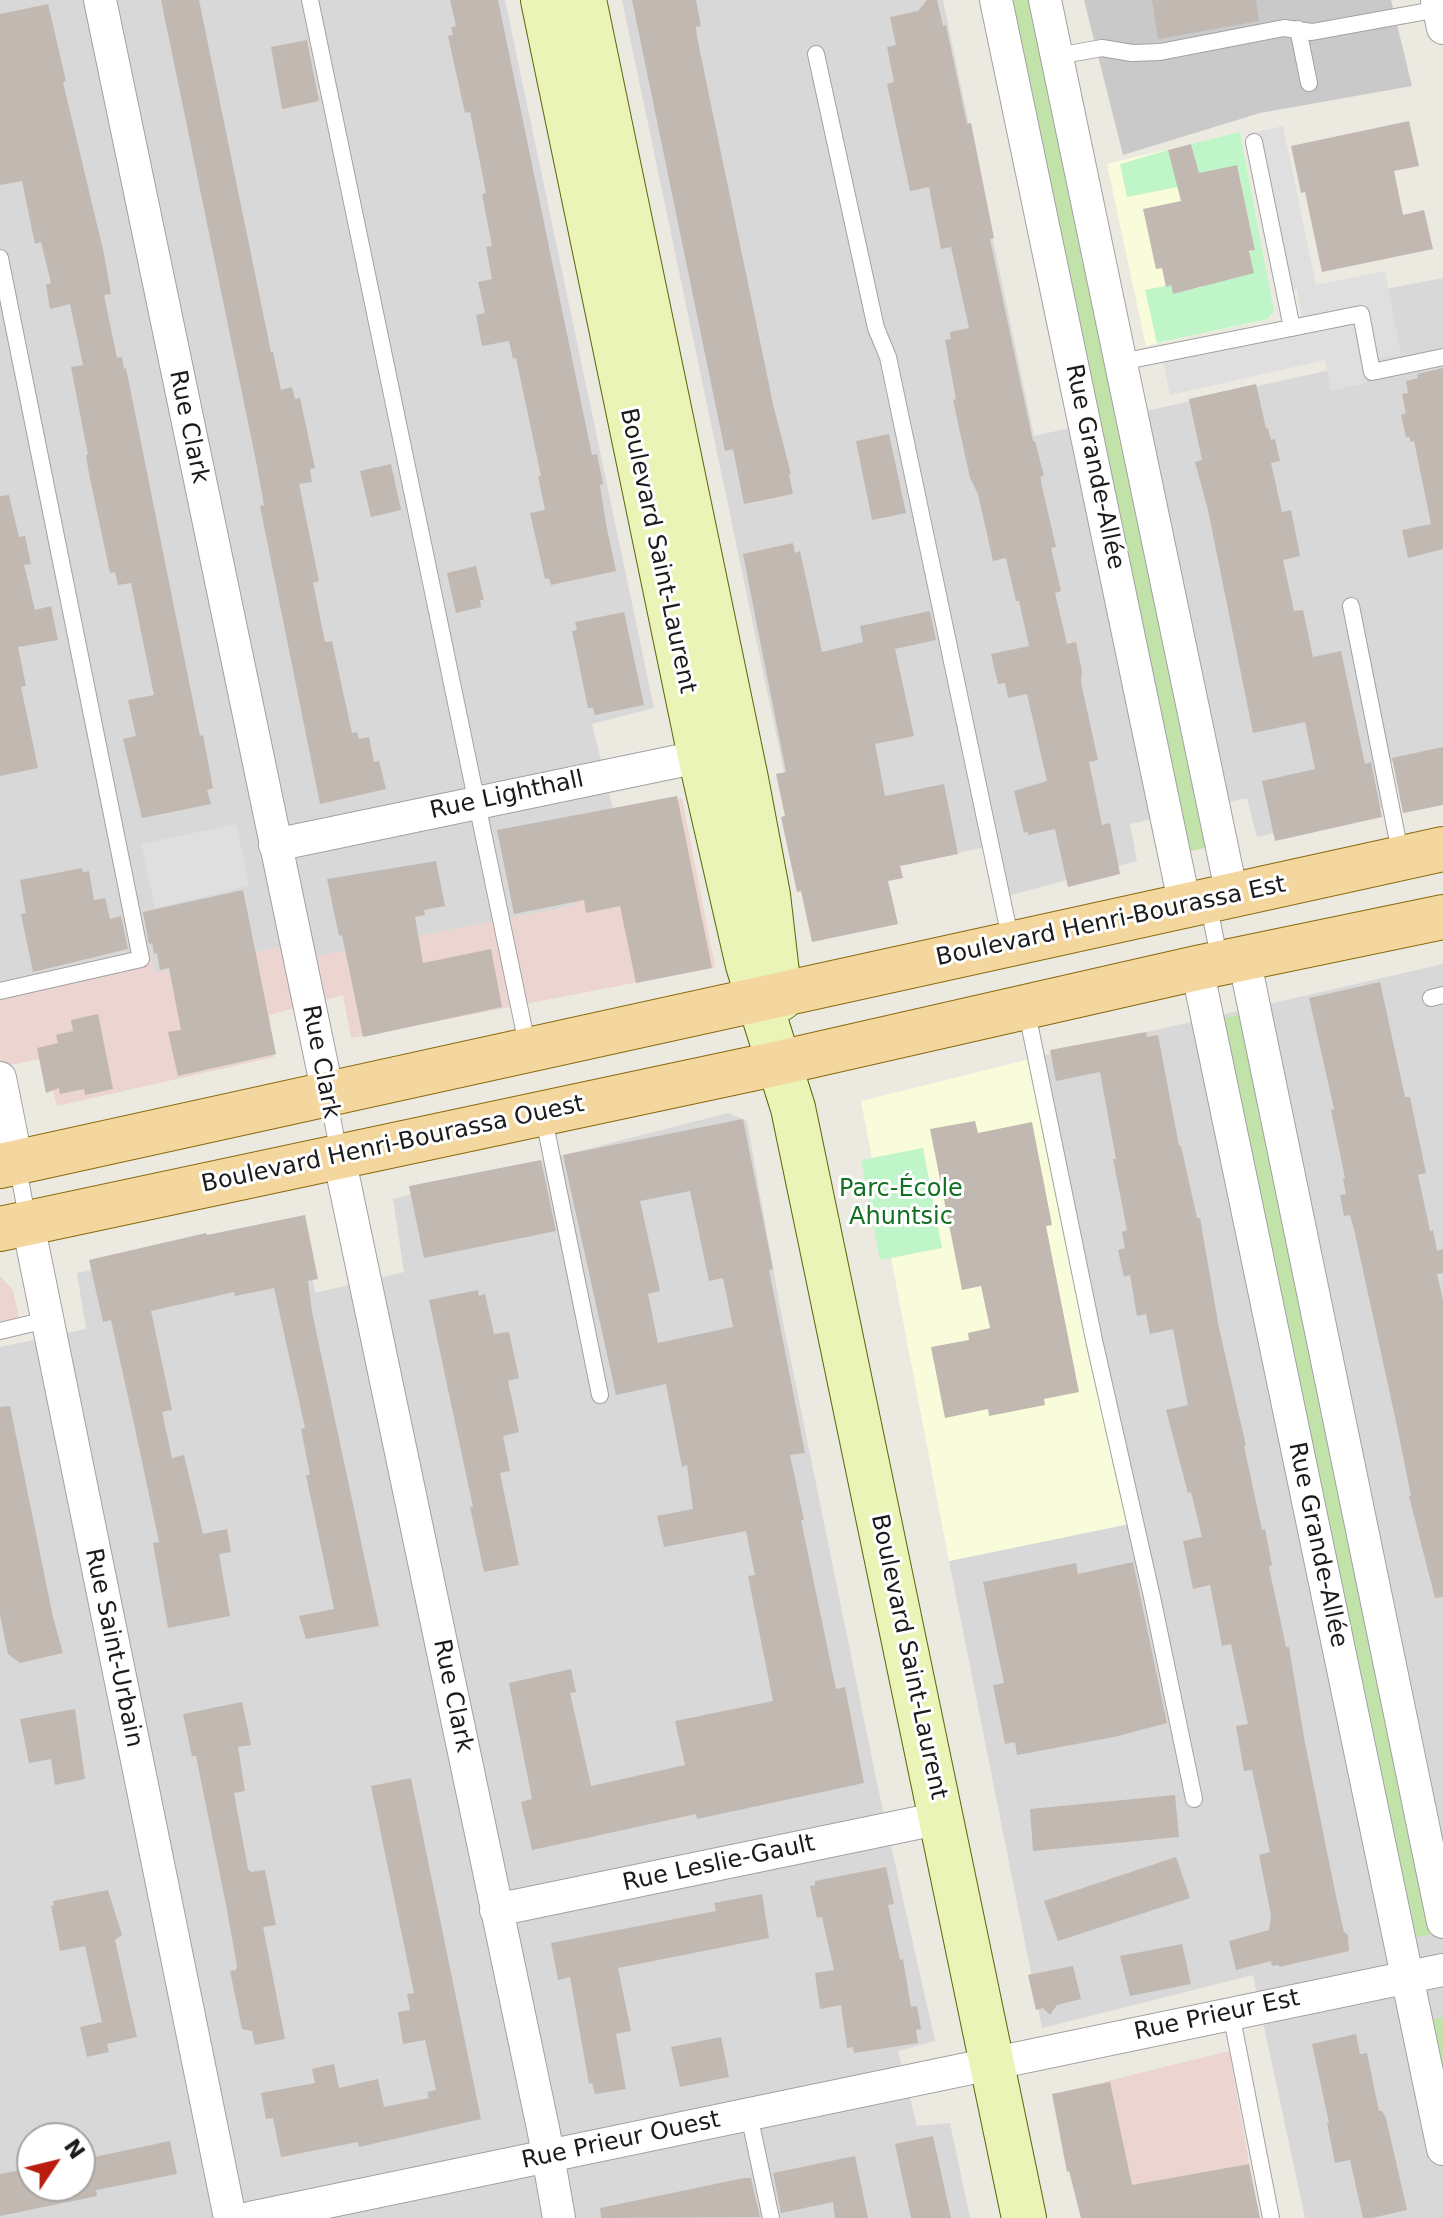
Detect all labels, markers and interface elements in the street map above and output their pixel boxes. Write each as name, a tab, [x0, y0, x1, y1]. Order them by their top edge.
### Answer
street label: Rue Grande-Allée	[1058, 362, 1130, 572]
street label: Rue Clark	[162, 368, 214, 486]
street label: Boulevard Saint-Laurent	[613, 406, 701, 696]
street label: Rue Lighthall	[428, 766, 586, 826]
street label: Boulevard Henri-Bourassa Est	[934, 871, 1288, 973]
street label: Rue Clark	[295, 1003, 345, 1121]
street label: Boulevard Henri-Bourassa Ouest	[199, 1090, 587, 1200]
park label: Parc-École Ahuntsic	[839, 1176, 963, 1232]
street label: Rue Grande-Allée	[1281, 1440, 1353, 1650]
street label: Boulevard Saint-Laurent	[864, 1512, 952, 1802]
street label: Rue Saint-Urbain	[78, 1546, 148, 1750]
street label: Rue Clark	[426, 1637, 478, 1755]
street label: Rue Leslie-Gault	[620, 1830, 818, 1898]
street label: Rue Prieur Est	[1132, 1984, 1302, 2048]
street label: Rue Prieur Ouest	[519, 2106, 723, 2176]
north arrow	[16, 2122, 96, 2202]
text: N	[59, 2134, 90, 2164]

